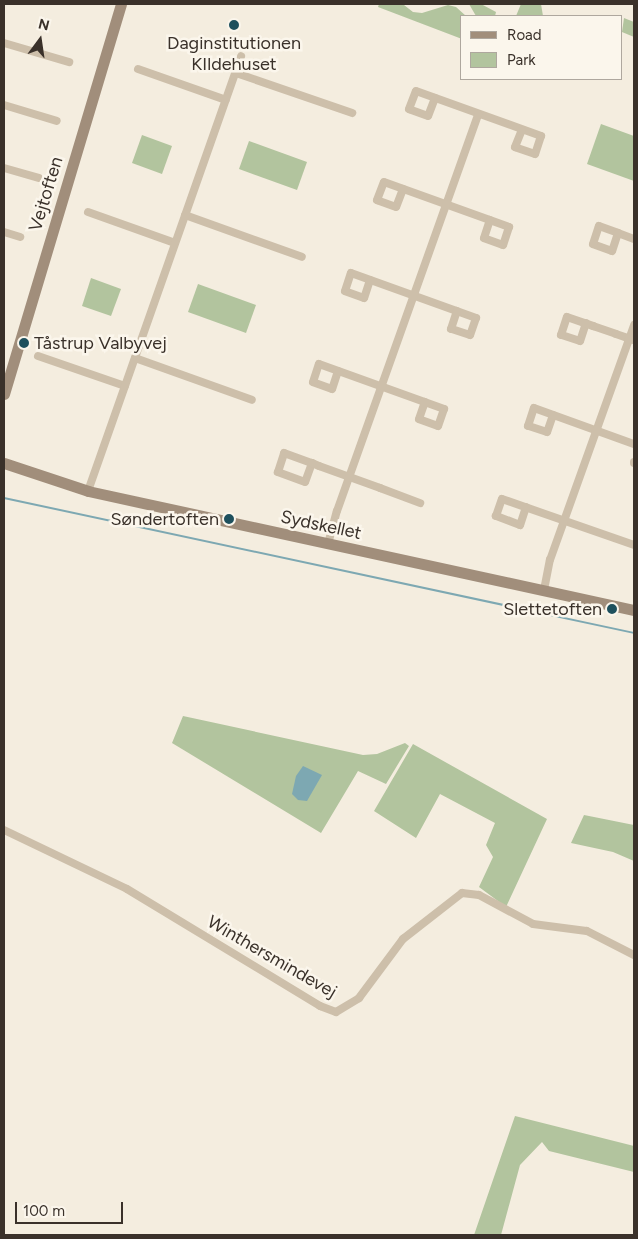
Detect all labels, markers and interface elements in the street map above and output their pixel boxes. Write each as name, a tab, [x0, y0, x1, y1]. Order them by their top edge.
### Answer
north arrow	[15, 15, 65, 65]
text: N	[36, 15, 51, 35]
legend	[460, 15, 623, 80]
marker: Daginstitutionen KIldehuset	[228, 19, 240, 31]
text: Road	[507, 26, 542, 44]
place label: Daginstitutionen KIldehuset	[167, 33, 301, 76]
text: Park	[507, 51, 536, 69]
street label: Vejtoften	[24, 154, 68, 234]
place label: Tåstrup Valbyvej	[34, 332, 167, 354]
marker: Tåstrup Valbyvej	[18, 337, 30, 349]
street label: Sydskellet	[279, 506, 363, 544]
place label: Søndertoften	[111, 508, 219, 530]
marker: Søndertoften	[223, 513, 235, 525]
place label: Slettetoften	[503, 598, 602, 620]
marker: Slettetoften	[606, 603, 618, 615]
street label: Winthersmindevej	[203, 911, 341, 1003]
scale bar	[18, 1192, 125, 1224]
text: 100 m	[23, 1202, 65, 1220]

